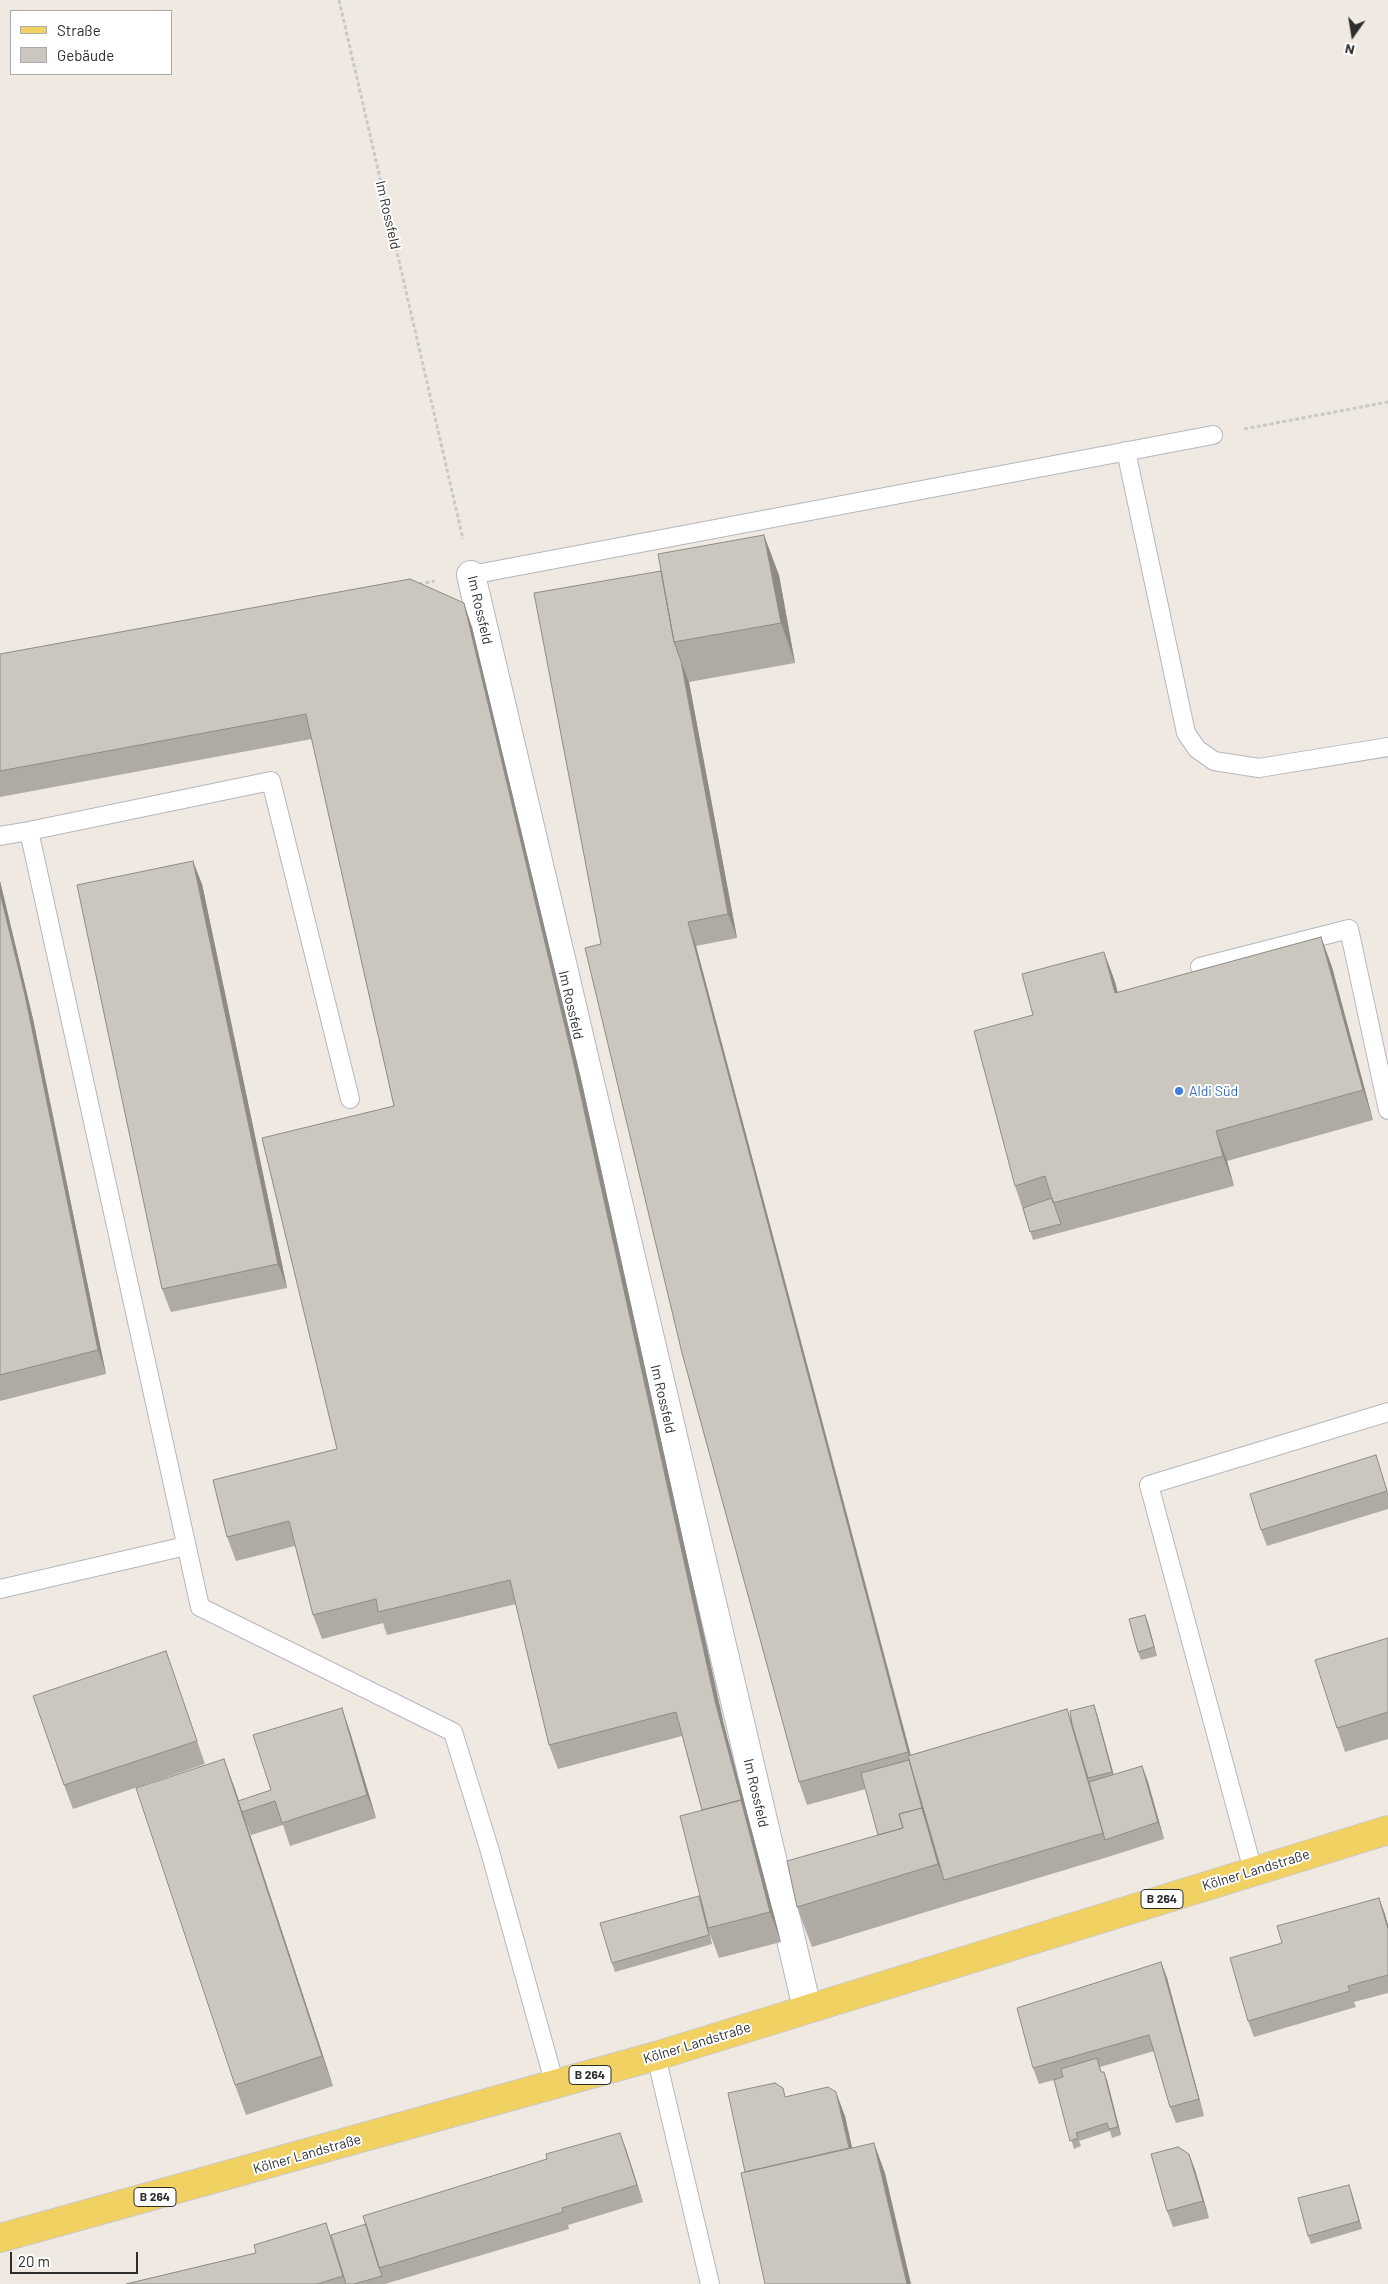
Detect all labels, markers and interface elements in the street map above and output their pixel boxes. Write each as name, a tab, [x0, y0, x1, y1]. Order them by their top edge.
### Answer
legend	[10, 10, 172, 75]
north arrow	[1328, 10, 1378, 60]
text: Straße	[57, 21, 101, 39]
text: N	[1343, 41, 1356, 59]
text: Gebäude	[57, 46, 114, 64]
street label: Im Rossfeld	[372, 179, 404, 251]
street label: Im Rossfeld	[464, 574, 496, 646]
street label: Im Rossfeld	[555, 969, 587, 1041]
place label: Aldi Süd	[1189, 1083, 1238, 1099]
marker: Aldi Süd	[1173, 1085, 1185, 1097]
street label: Im Rossfeld	[647, 1363, 679, 1435]
street label: Im Rossfeld	[740, 1757, 772, 1829]
street label: Kölner Landstraße	[1200, 1846, 1312, 1894]
road number: B 264	[1141, 1890, 1183, 1908]
street label: Kölner Landstraße	[641, 2019, 753, 2067]
road number: B 264	[569, 2066, 611, 2084]
street label: Kölner Landstraße	[251, 2131, 363, 2177]
road number: B 264	[134, 2188, 176, 2206]
scale bar	[12, 2242, 140, 2274]
text: 20 m	[18, 2252, 50, 2270]

